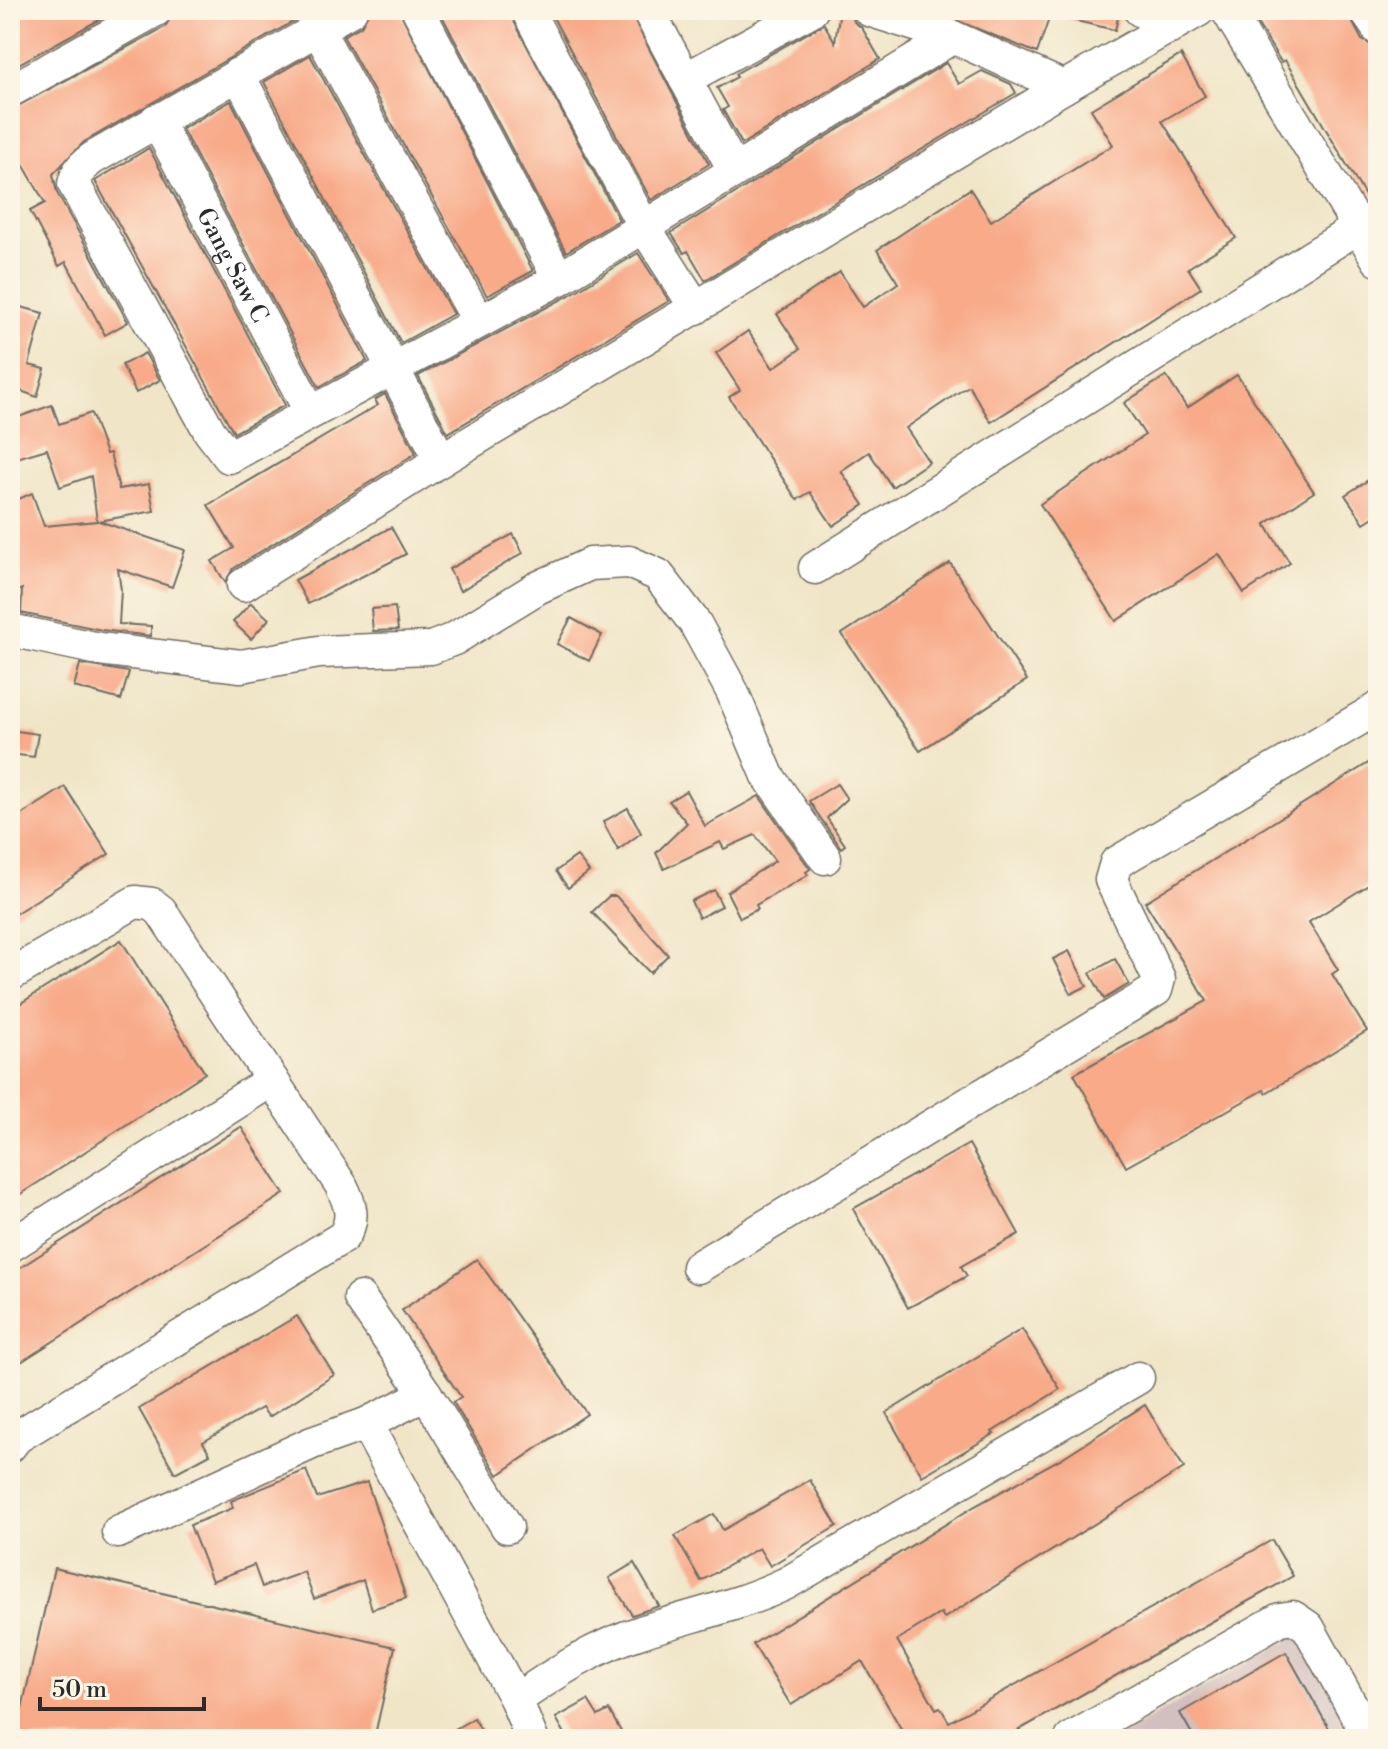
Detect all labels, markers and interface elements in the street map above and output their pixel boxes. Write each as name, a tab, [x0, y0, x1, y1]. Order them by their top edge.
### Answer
street label: Gang Saw C	[189, 203, 274, 328]
scale bar	[40, 1661, 204, 1711]
text: 50 m	[52, 1675, 107, 1705]

